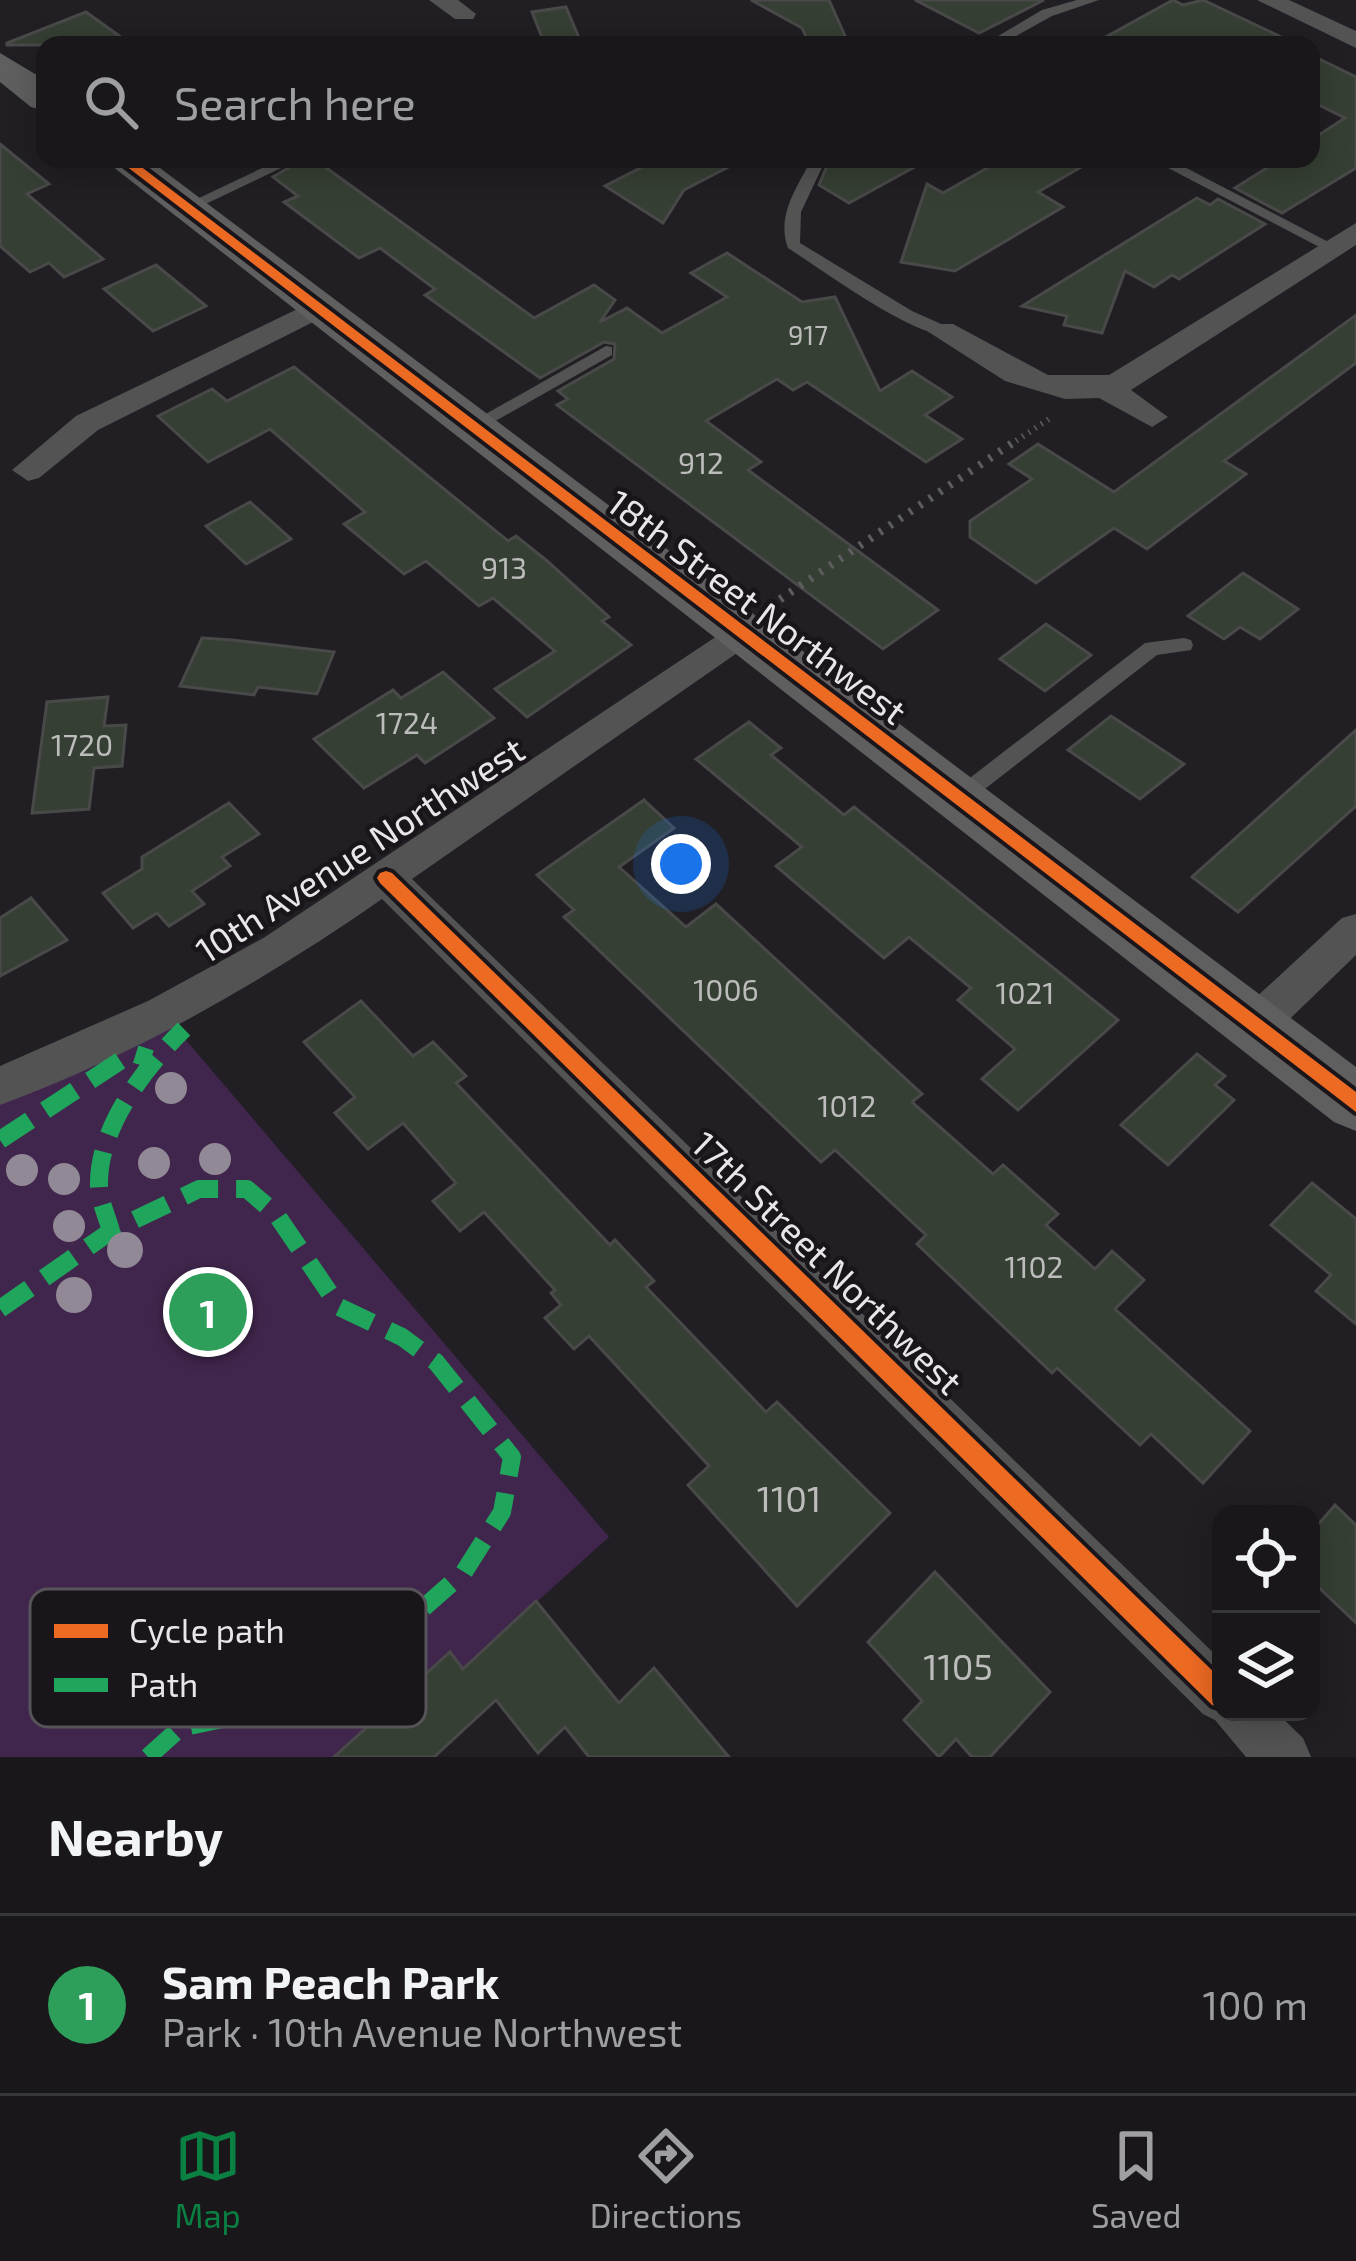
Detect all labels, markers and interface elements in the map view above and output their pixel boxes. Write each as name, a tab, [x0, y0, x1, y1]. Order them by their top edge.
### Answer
search box	[36, 36, 1320, 168]
icon: search	[78, 69, 144, 135]
text: Search here	[174, 75, 416, 129]
house number: 917	[788, 318, 828, 350]
house number: 912	[678, 444, 724, 480]
street label: 18th Street Northwest	[600, 479, 916, 732]
house number: 913	[481, 549, 527, 585]
house number: 1724	[376, 704, 438, 740]
house number: 1720	[51, 726, 113, 762]
street label: 10th Avenue Northwest	[187, 727, 531, 971]
your location	[651, 834, 711, 894]
house number: 1006	[693, 971, 759, 1007]
house number: 1021	[996, 974, 1054, 1010]
house number: 1012	[818, 1087, 876, 1123]
street label: 17th Street Northwest	[684, 1122, 972, 1402]
house number: 1102	[1005, 1248, 1063, 1284]
pin: 1	[169, 1267, 247, 1357]
house number: 1101	[757, 1476, 821, 1519]
map controls	[1212, 1505, 1320, 1721]
button: locate	[1212, 1505, 1320, 1613]
legend	[30, 1589, 426, 1727]
text: Cycle path	[129, 1610, 285, 1650]
button: layers	[1212, 1613, 1320, 1721]
house number: 1105	[923, 1644, 993, 1687]
text: Path	[129, 1664, 198, 1704]
text: Nearby	[48, 1805, 223, 1866]
text: Sam Peach Park	[162, 1954, 499, 2008]
text: 1	[79, 1981, 95, 2028]
text: 100 m	[1203, 1981, 1308, 2028]
text: Park · 10th Avenue Northwest	[162, 2008, 682, 2055]
tab: Map	[175, 2123, 241, 2235]
tab: Directions	[590, 2123, 742, 2235]
tab: Saved	[1091, 2123, 1181, 2235]

